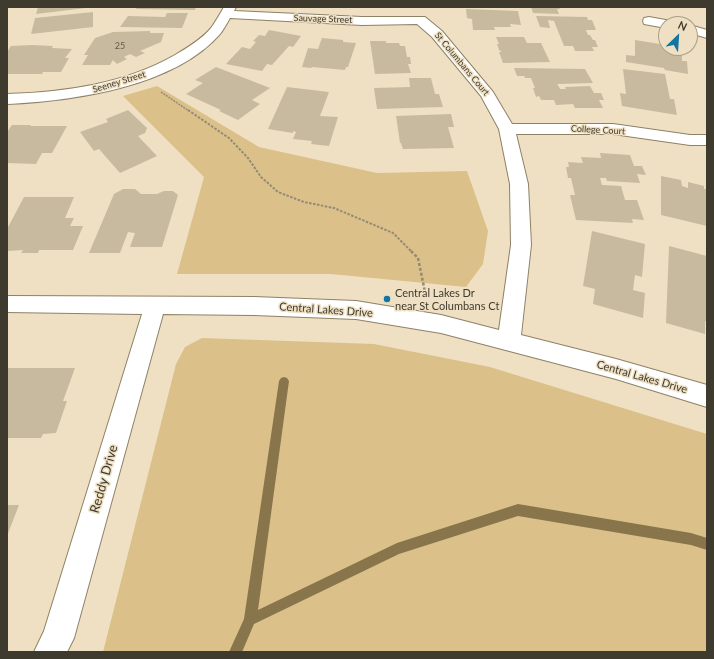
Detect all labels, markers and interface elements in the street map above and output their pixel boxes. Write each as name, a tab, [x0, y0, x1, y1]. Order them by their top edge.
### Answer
street label: Sauvage Street	[293, 13, 353, 25]
north arrow	[658, 16, 698, 56]
text: N	[676, 18, 689, 33]
street label: St Columbans Court	[432, 30, 492, 98]
house number: 25	[115, 41, 125, 51]
street label: Seeney Street	[91, 69, 147, 95]
street label: College Court	[571, 123, 625, 137]
place label: Central Lakes Dr near St Columbans Ct	[395, 286, 499, 312]
marker: Central Lakes Dr near St Columbans Ct	[382, 294, 392, 304]
street label: Central Lakes Drive	[279, 300, 373, 320]
street label: Central Lakes Drive	[595, 358, 689, 396]
street label: Reddy Drive	[87, 443, 121, 515]

